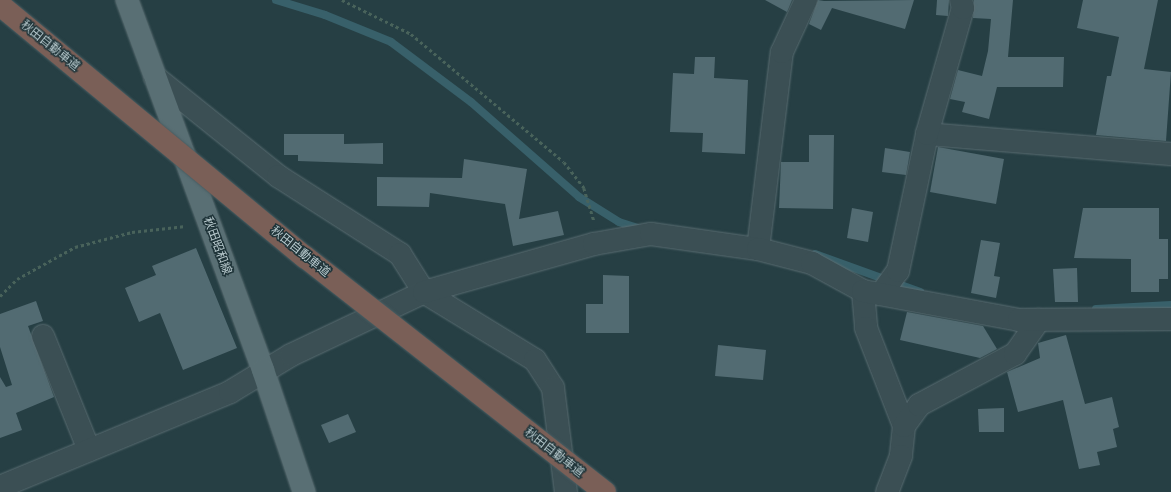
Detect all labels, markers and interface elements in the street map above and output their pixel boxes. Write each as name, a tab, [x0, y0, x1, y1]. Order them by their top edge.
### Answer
street label: 秋田自動車道	[17, 18, 83, 74]
street label: 秋田昭和線	[200, 215, 234, 277]
street label: 秋田自動車道	[267, 224, 333, 280]
street label: 秋田自動車道	[521, 425, 587, 481]

